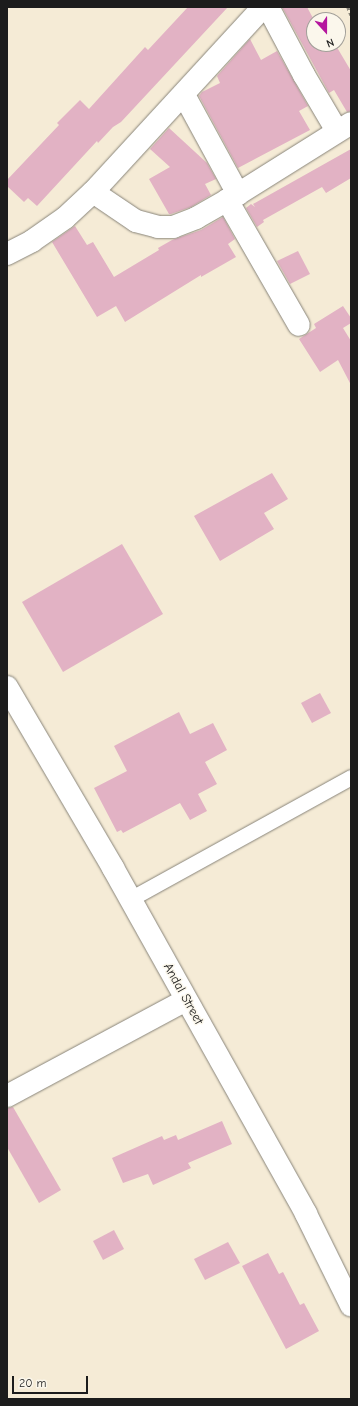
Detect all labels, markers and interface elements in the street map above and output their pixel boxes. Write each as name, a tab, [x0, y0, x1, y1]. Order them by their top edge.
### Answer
north arrow	[306, 12, 346, 52]
text: N	[324, 35, 336, 50]
street label: Andal Street	[160, 960, 206, 1028]
scale bar	[14, 1368, 90, 1394]
text: 20 m	[19, 1376, 47, 1390]

